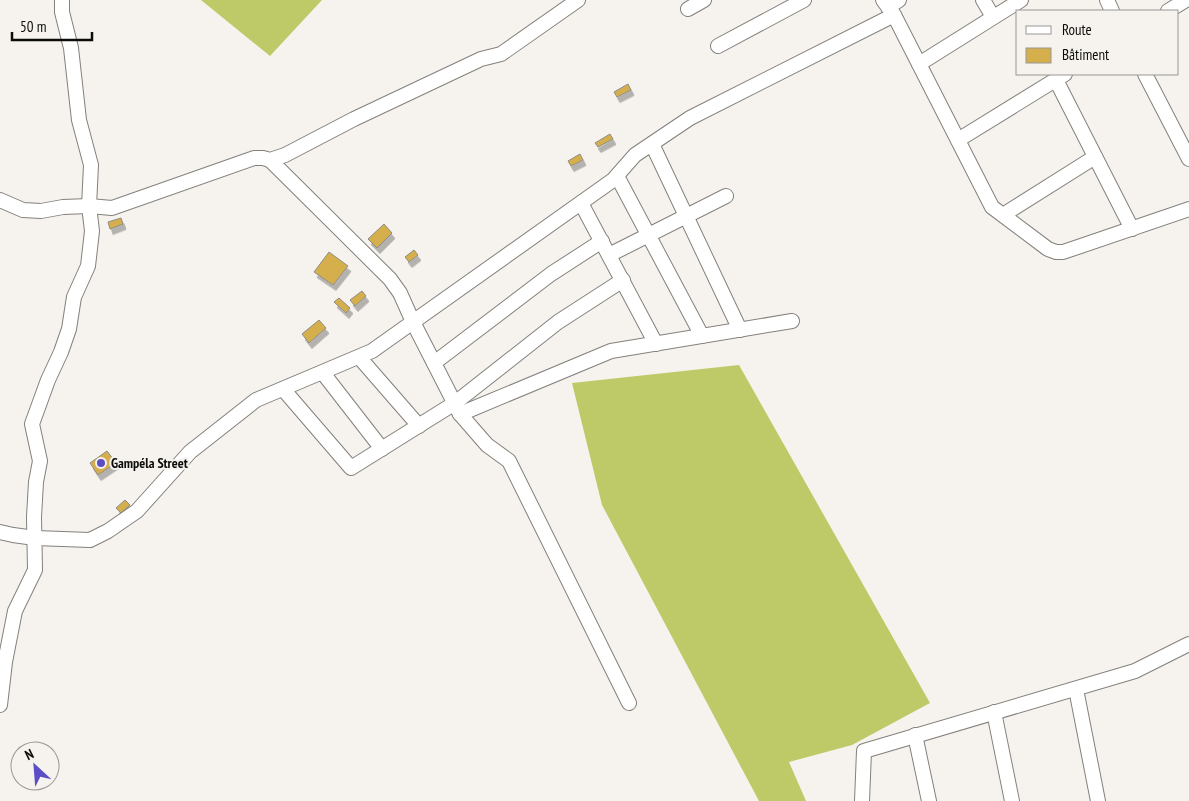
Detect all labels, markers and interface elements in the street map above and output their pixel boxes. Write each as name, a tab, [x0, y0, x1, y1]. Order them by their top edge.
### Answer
scale bar	[12, 10, 92, 42]
legend	[1016, 10, 1179, 75]
text: 50 m	[20, 17, 46, 36]
text: Route	[1062, 20, 1092, 39]
text: Bâtiment	[1062, 45, 1109, 64]
place label: Gampéla Street	[111, 454, 188, 472]
marker: Gampéla Street	[95, 457, 107, 469]
north arrow	[10, 741, 60, 791]
text: N	[22, 745, 37, 764]

